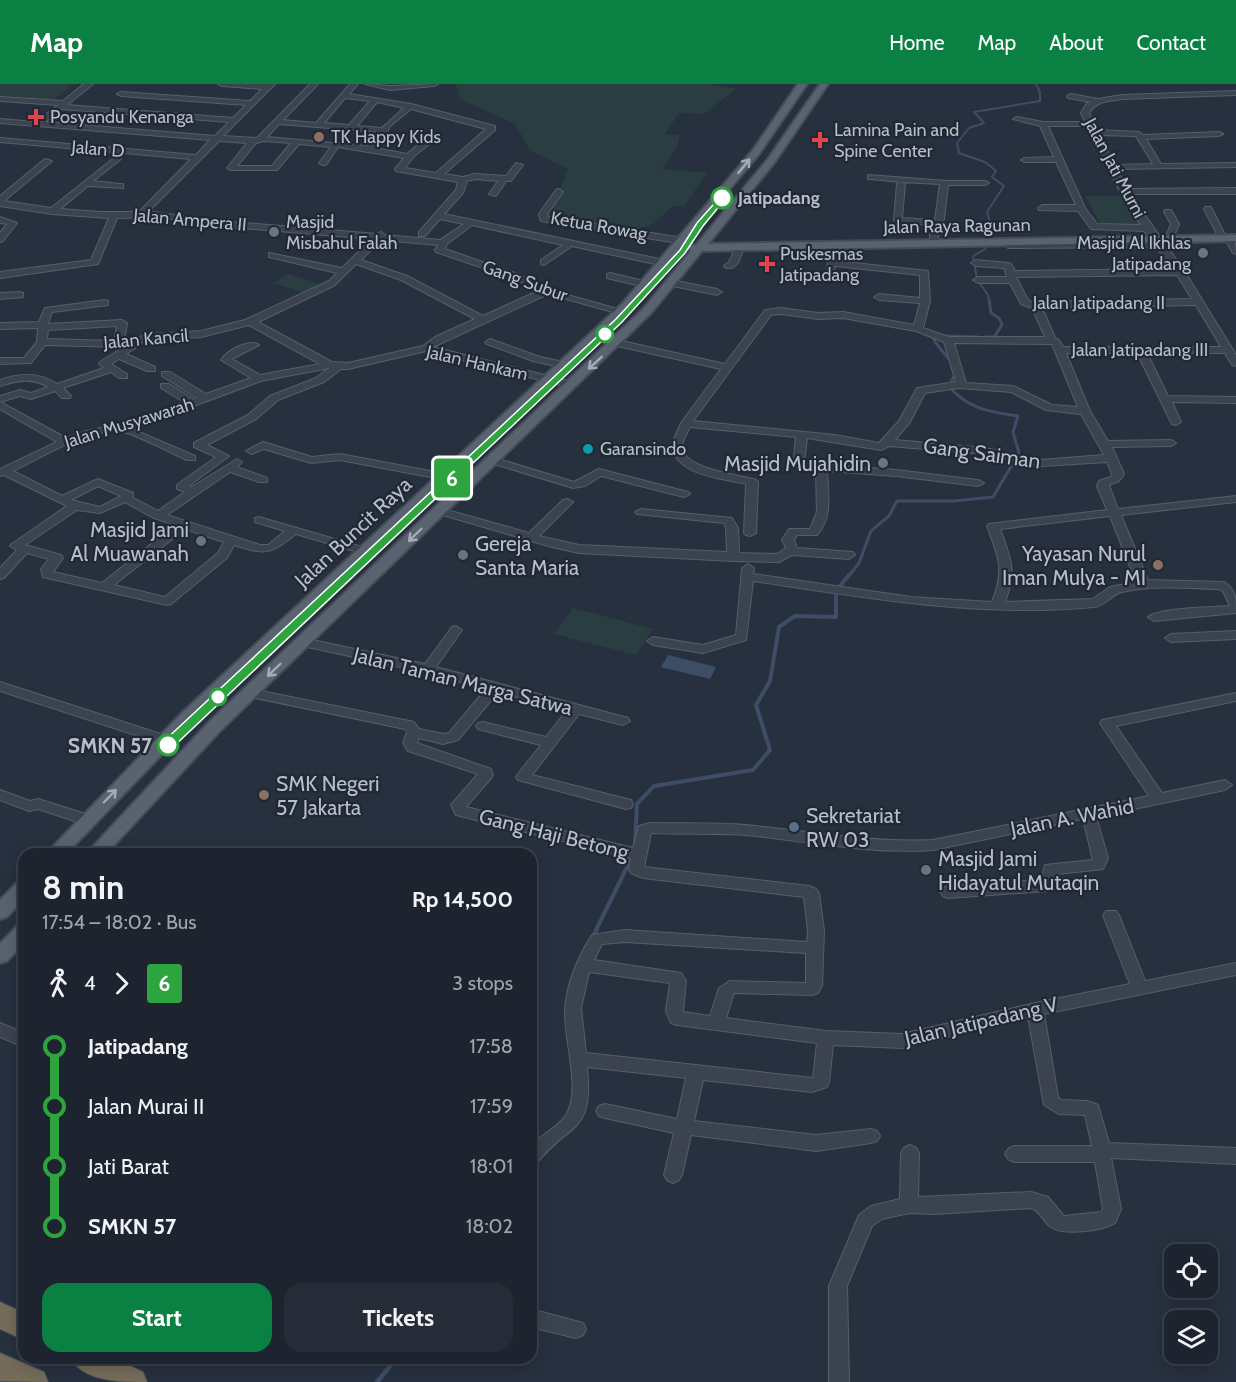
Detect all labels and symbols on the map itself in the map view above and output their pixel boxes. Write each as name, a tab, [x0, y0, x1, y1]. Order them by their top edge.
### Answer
place label: Posyandu Kenanga	[50, 106, 194, 128]
marker: Posyandu Kenanga	[27, 108, 45, 126]
street label: Jalan Jati Murni	[1079, 113, 1151, 222]
place label: Lamina Pain and Spine Center	[834, 119, 959, 162]
place label: TK Happy Kids	[331, 126, 441, 148]
marker: TK Happy Kids	[312, 130, 326, 144]
marker: Lamina Pain and Spine Center	[811, 131, 829, 149]
street label: Jalan D	[70, 136, 125, 162]
one-way arrow	[737, 159, 751, 174]
marker: Jatipadang	[711, 187, 733, 209]
place label: Jatipadang	[737, 187, 820, 209]
street label: Jalan Ampera II	[131, 204, 248, 236]
street label: Ketua Rowag	[549, 207, 650, 246]
place label: Masjid Misbahul Falah	[286, 211, 398, 254]
street label: Jalan Raya Ragunan	[882, 214, 1031, 238]
marker: Masjid Misbahul Falah	[267, 225, 281, 239]
place label: Masjid Al Ikhlas Jatipadang	[1077, 232, 1192, 275]
place label: Puskesmas Jatipadang	[779, 243, 863, 286]
marker: Masjid Al Ikhlas Jatipadang	[1196, 246, 1210, 260]
street label: Gang Subur	[480, 255, 571, 307]
marker: Puskesmas Jatipadang	[758, 255, 776, 273]
street label: Jalan Jatipadang II	[1032, 292, 1165, 314]
street label: Jalan Kancil	[102, 324, 190, 354]
unlabelled marker	[596, 325, 614, 343]
street label: Jalan Jatipadang III	[1071, 339, 1208, 361]
street label: Jalan Hankam	[423, 340, 530, 385]
one-way arrow	[587, 356, 602, 370]
street label: Jalan Musyawarah	[61, 393, 196, 453]
street label: Gang Saiman	[922, 432, 1042, 474]
place label: Garansindo	[600, 438, 686, 460]
marker: Garansindo	[581, 442, 595, 456]
place label: Masjid Mujahidin	[724, 451, 871, 477]
marker: Masjid Mujahidin	[876, 456, 890, 470]
line badge: 6	[432, 458, 472, 498]
street label: Jalan Buncit Raya	[289, 472, 417, 593]
place label: Masjid Jami Al Muawanah	[70, 517, 189, 566]
one-way arrow	[408, 528, 423, 542]
place label: Gereja Santa Maria	[475, 531, 579, 580]
marker: Masjid Jami Al Muawanah	[194, 534, 208, 548]
place label: Yayasan Nurul Iman Mulya - MI	[1002, 541, 1146, 590]
marker: Gereja Santa Maria	[456, 548, 470, 562]
marker: Yayasan Nurul Iman Mulya - MI	[1151, 558, 1165, 572]
street label: Jalan Taman Marga Satwa	[350, 641, 575, 720]
one-way arrow	[267, 663, 282, 678]
unlabelled marker	[209, 688, 227, 706]
place label: SMKN 57	[68, 733, 152, 758]
marker: SMKN 57	[157, 734, 179, 756]
place label: SMK Negeri 57 Jakarta	[276, 771, 379, 820]
one-way arrow	[103, 788, 117, 803]
marker: SMK Negeri 57 Jakarta	[257, 788, 271, 802]
street label: Jalan A. Wahid	[1007, 793, 1136, 841]
street label: Gang Haji Betong	[476, 803, 632, 866]
place label: Sekretariat RW 03	[806, 803, 901, 852]
marker: Sekretariat RW 03	[787, 820, 801, 834]
place label: Masjid Jami Hidayatul Mutaqin	[938, 846, 1099, 895]
marker: Masjid Jami Hidayatul Mutaqin	[919, 863, 933, 877]
street label: Jalan Jatipadang V	[901, 991, 1060, 1051]

